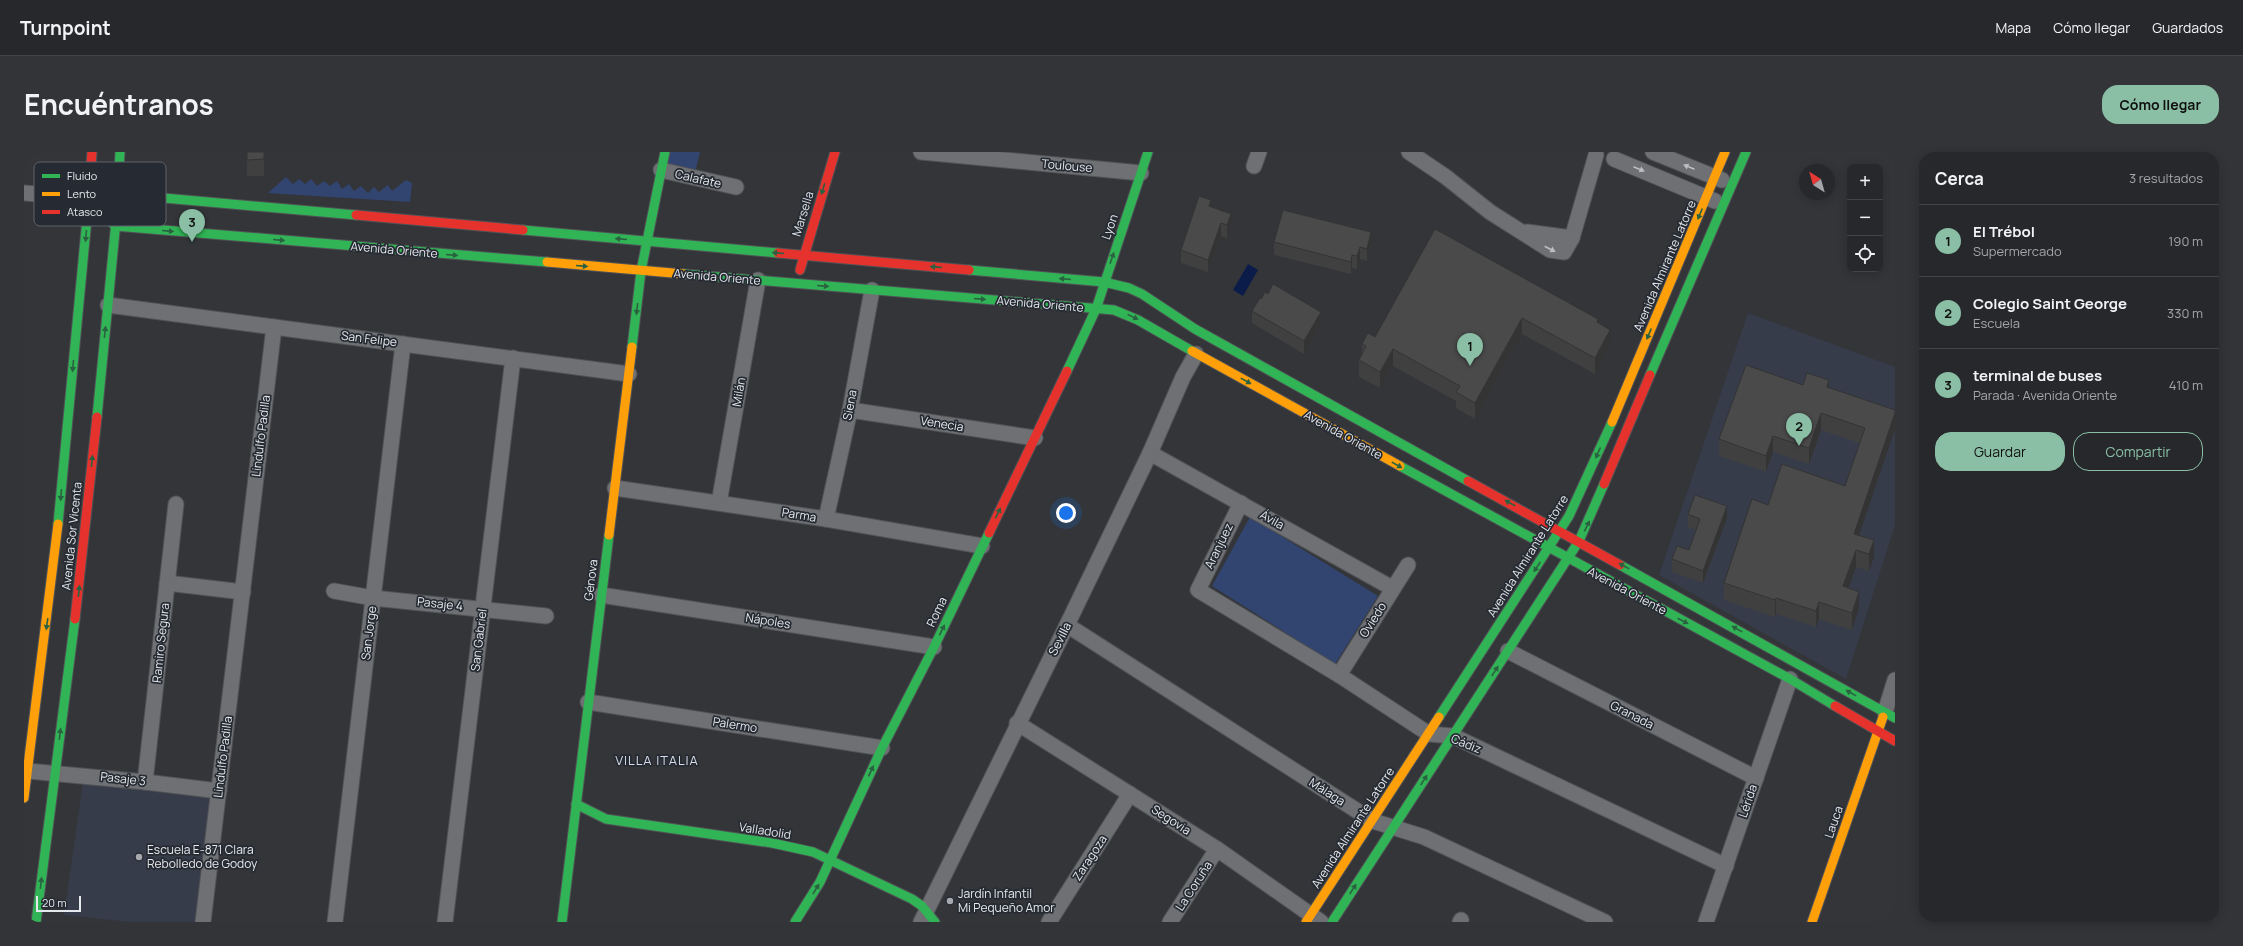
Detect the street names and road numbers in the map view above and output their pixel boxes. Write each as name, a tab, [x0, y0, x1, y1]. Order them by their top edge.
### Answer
street label: Toulouse	[1041, 155, 1093, 176]
street label: Calafate	[673, 165, 723, 192]
street label: Marsella	[788, 189, 817, 239]
street label: Avenida Almirante Latorre	[1629, 198, 1700, 334]
street label: Lyon	[1097, 212, 1122, 242]
street label: Avenida Oriente	[350, 237, 438, 262]
street label: Avenida Oriente	[673, 264, 761, 289]
street label: Avenida Oriente	[996, 291, 1084, 316]
street label: San Felipe	[340, 327, 398, 350]
street label: Milán	[728, 376, 749, 408]
street label: Siena	[838, 388, 861, 422]
street label: Lindulfo Padilla	[247, 394, 274, 478]
street label: Avenida Oriente	[1301, 406, 1386, 463]
street label: Venecia	[919, 412, 965, 435]
street label: Avenida Sor Vicenta	[57, 481, 86, 591]
street label: Avenida Almirante Latorre	[1483, 491, 1572, 620]
street label: Parma	[781, 503, 818, 526]
street label: Ávila	[1257, 506, 1288, 533]
street label: Aranjuez	[1200, 520, 1237, 572]
street label: Génova	[580, 558, 601, 602]
street label: Avenida Oriente	[1585, 563, 1670, 619]
street label: Pasaje 4	[416, 593, 464, 614]
street label: Roma	[922, 594, 951, 630]
street label: Oviedo	[1355, 599, 1390, 641]
street label: Ramiro Segura	[148, 602, 173, 684]
street label: San Jorge	[357, 605, 380, 661]
street label: San Gabriel	[466, 608, 491, 672]
street label: Nápoles	[744, 609, 792, 632]
street label: Sevilla	[1044, 619, 1075, 658]
street label: Granada	[1608, 696, 1657, 733]
street label: Palermo	[712, 713, 759, 736]
street label: Lindulfo Padilla	[209, 715, 236, 799]
street label: Cádiz	[1448, 730, 1484, 757]
street label: Avenida Almirante Latorre	[1307, 764, 1398, 892]
street label: Pasaje 3	[99, 768, 147, 789]
street label: Málaga	[1306, 774, 1349, 810]
street label: Lérida	[1734, 782, 1761, 820]
street label: Segovia	[1148, 800, 1194, 839]
street label: Lauca	[1820, 803, 1847, 840]
street label: Valladolid	[738, 818, 792, 843]
street label: Zaragoza	[1068, 832, 1111, 884]
street label: La Coruña	[1171, 858, 1216, 914]

